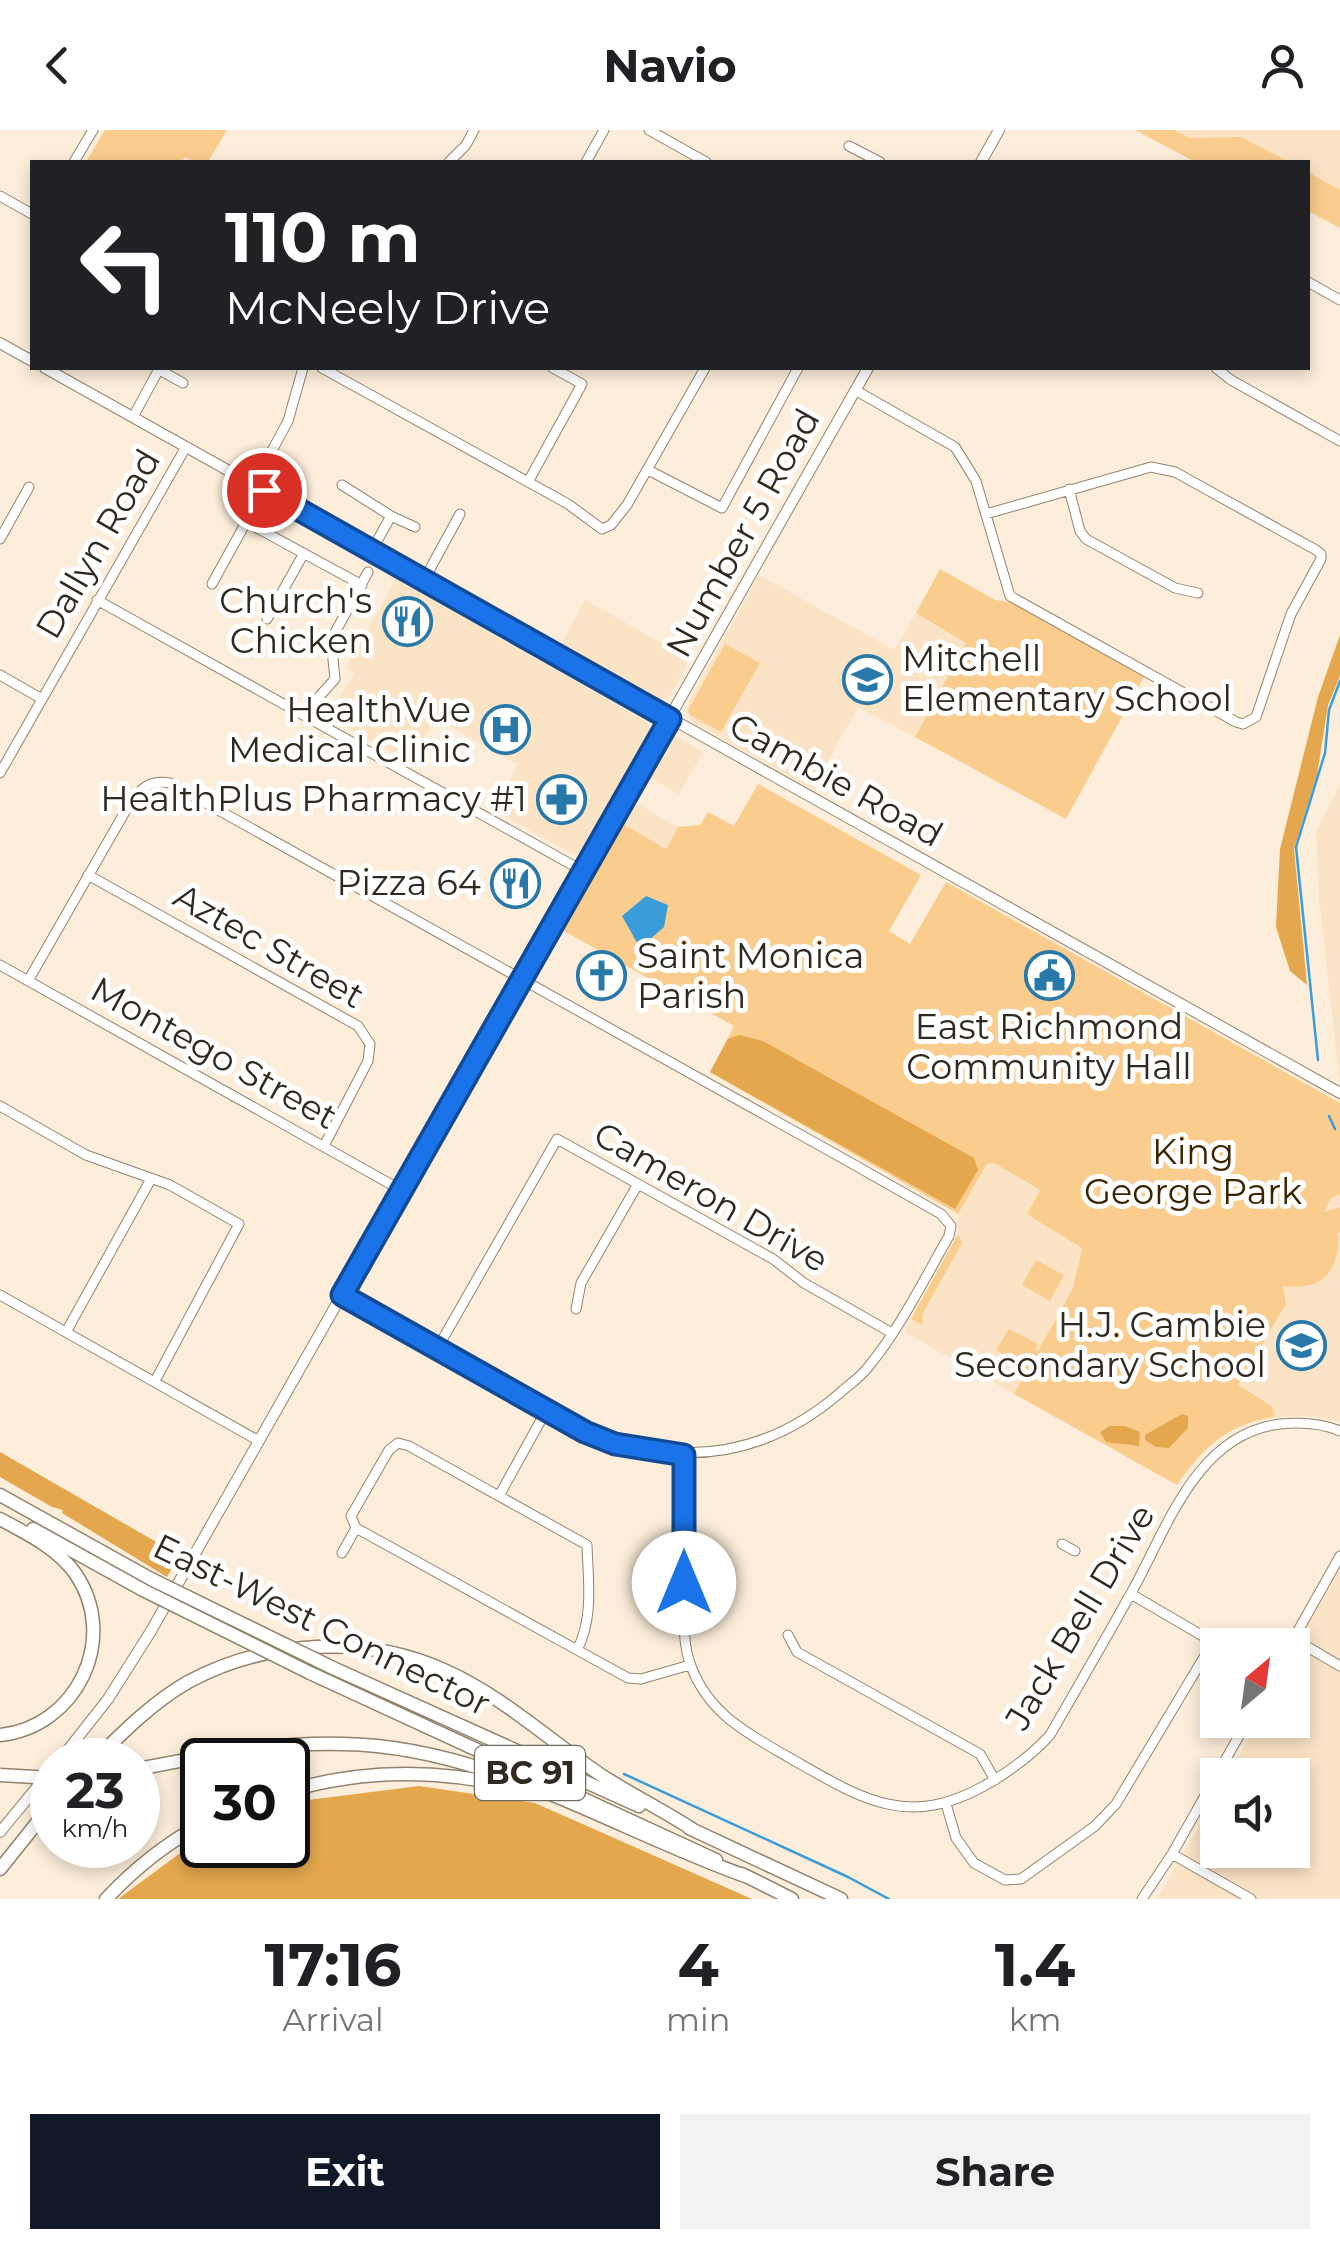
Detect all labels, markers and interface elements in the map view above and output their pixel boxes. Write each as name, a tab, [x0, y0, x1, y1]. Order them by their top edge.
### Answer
icon: back	[30, 38, 85, 93]
text: Navio	[603, 38, 737, 93]
icon: person	[1255, 38, 1310, 93]
text: 110 m	[225, 194, 421, 280]
icon: left	[60, 200, 190, 330]
text: McNeely Drive	[225, 280, 550, 335]
street label: Number 5 Road	[656, 401, 829, 665]
street label: Dallyn Road	[26, 441, 169, 646]
pin	[222, 448, 307, 533]
icon: arrive	[237, 463, 292, 518]
place label: Church's Chicken	[219, 579, 372, 662]
restaurant icon: Church's Chicken	[381, 595, 433, 647]
place label: Mitchell Elementary School	[902, 637, 1232, 720]
school or university icon: Mitchell Elementary School	[841, 653, 893, 705]
place label: HealthVue Medical Clinic	[228, 688, 471, 771]
street label: Cambie Road	[722, 703, 950, 856]
hospital icon: HealthVue Medical Clinic	[480, 704, 532, 756]
pharmacy icon: HealthPlus Pharmacy #1	[536, 773, 588, 825]
place label: HealthPlus Pharmacy #1	[100, 777, 527, 820]
restaurant icon: Pizza 64	[490, 857, 542, 909]
place label: Pizza 64	[336, 861, 481, 904]
street label: Aztec Street	[167, 874, 372, 1017]
place label: Saint Monica Parish	[637, 934, 864, 1017]
public building icon: East Richmond Community Hall	[1023, 949, 1075, 1001]
church icon: Saint Monica Parish	[576, 950, 628, 1002]
street label: Montego Street	[84, 967, 345, 1138]
place label: East Richmond Community Hall	[906, 1005, 1192, 1088]
street label: Cameron Drive	[586, 1112, 836, 1281]
park label: King George Park	[1084, 1130, 1302, 1213]
place label: H.J. Cambie Secondary School	[954, 1303, 1266, 1386]
school or university icon: H.J. Cambie Secondary School	[1275, 1319, 1327, 1371]
street label: Jack Bell Drive	[995, 1496, 1164, 1738]
street label: East-West Connector	[147, 1524, 498, 1725]
position arrow	[632, 1531, 736, 1635]
north arrow	[1200, 1628, 1310, 1738]
map controls	[1200, 1628, 1310, 1868]
speed limit sign: 30	[180, 1738, 310, 1868]
road number: BC 91	[475, 1746, 585, 1800]
button: sound	[1200, 1758, 1310, 1868]
text: 23	[65, 1760, 125, 1821]
text: km/h	[62, 1813, 128, 1843]
text: 17:16	[265, 1928, 402, 2001]
text: 4	[678, 1928, 719, 2001]
text: 1.4	[995, 1928, 1075, 2001]
text: Arrival	[283, 2000, 384, 2039]
text: min	[666, 2000, 730, 2039]
text: km	[1009, 2000, 1062, 2039]
button: Exit	[30, 2114, 660, 2229]
button: Share	[680, 2114, 1310, 2229]

